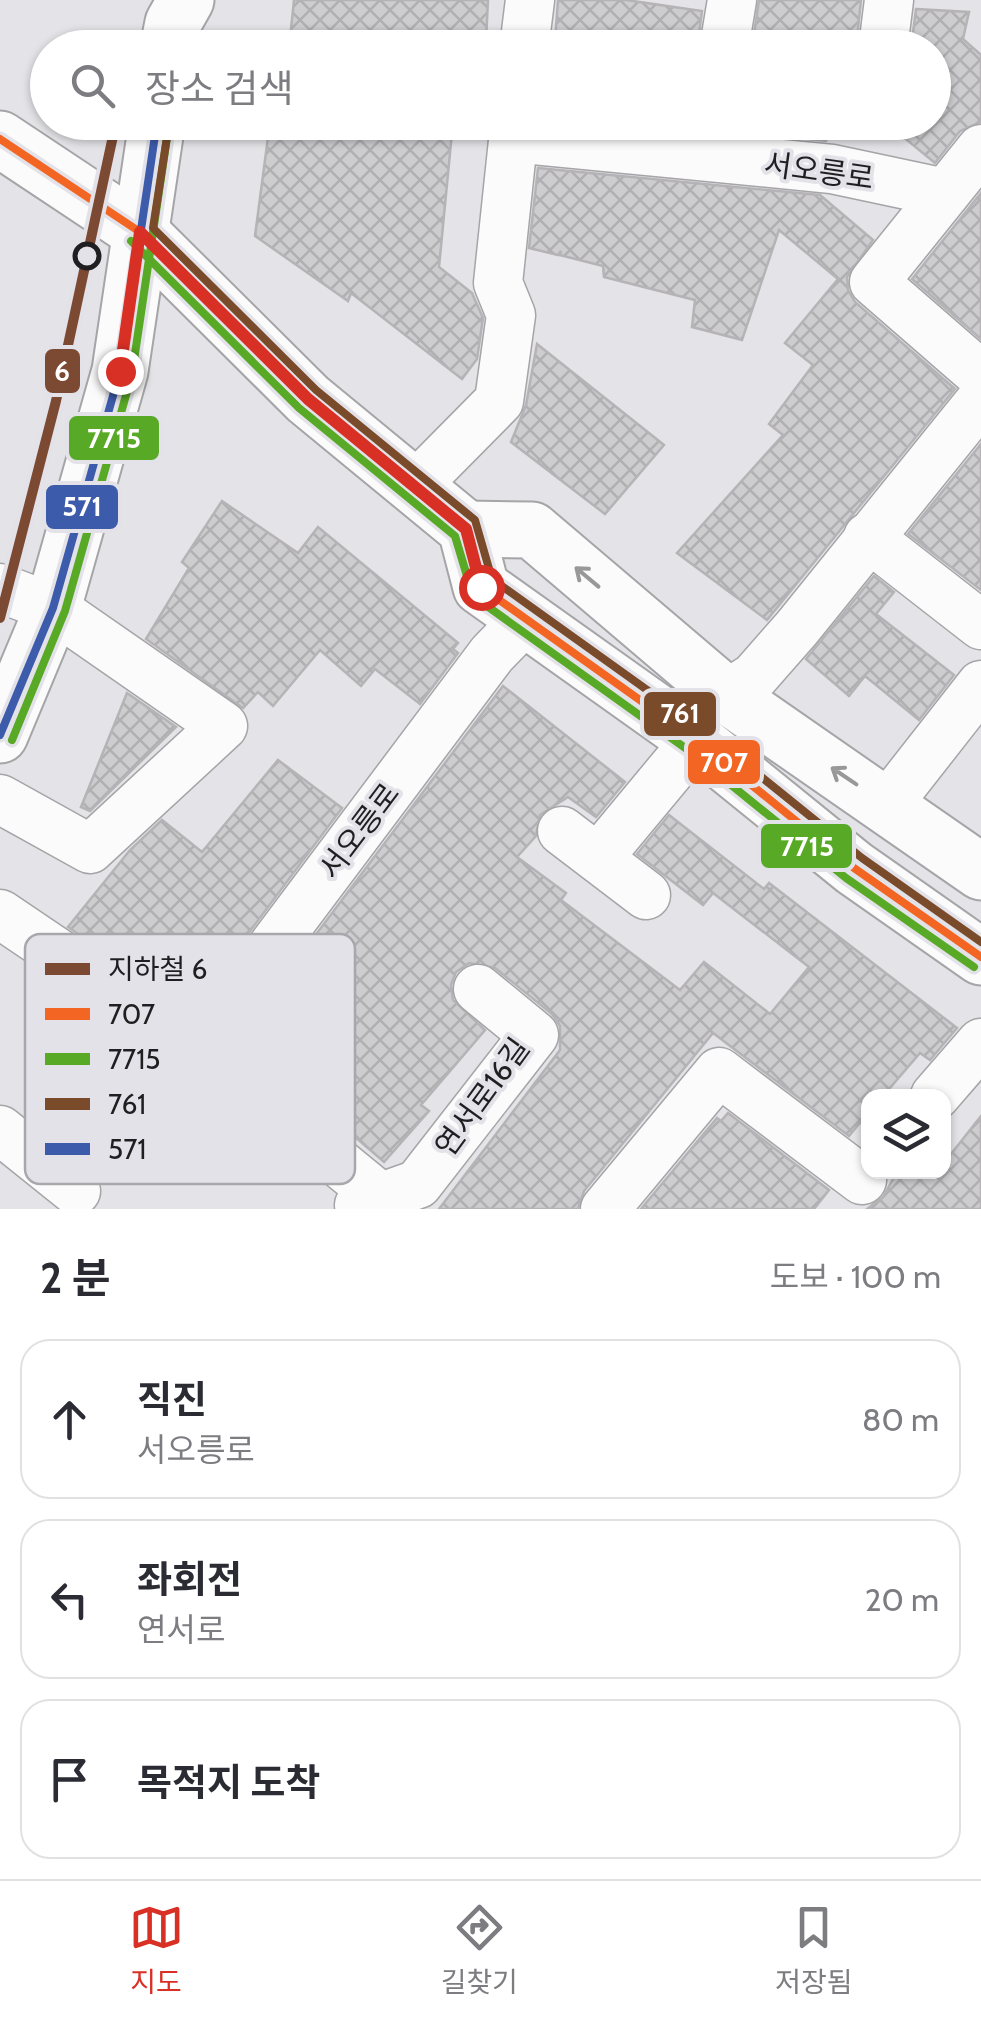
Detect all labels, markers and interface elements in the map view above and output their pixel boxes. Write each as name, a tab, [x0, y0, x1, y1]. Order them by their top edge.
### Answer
search box	[30, 30, 951, 140]
icon: search	[65, 58, 120, 113]
text: 장소 검색	[145, 65, 293, 112]
street label: 서오릉로	[762, 145, 876, 197]
unlabelled marker	[74, 243, 100, 269]
line badge: 6	[43, 347, 82, 395]
route end	[98, 349, 144, 395]
text: 6	[54, 354, 70, 388]
line badge: 7715	[67, 414, 161, 462]
text: 7715	[87, 421, 141, 455]
line badge: 571	[44, 483, 120, 531]
text: 571	[62, 489, 102, 523]
route start	[459, 565, 505, 611]
one-way arrow	[575, 566, 600, 589]
line badge: 761	[642, 690, 718, 738]
text: 761	[660, 696, 700, 730]
line badge: 707	[686, 738, 762, 786]
text: 707	[700, 745, 749, 779]
one-way arrow	[830, 765, 858, 786]
street label: 서오릉로	[311, 776, 407, 886]
line badge: 7715	[759, 822, 854, 870]
text: 7715	[780, 829, 834, 863]
legend	[25, 934, 355, 1184]
text: 지하철 6	[108, 952, 207, 986]
text: 707	[108, 997, 155, 1031]
street label: 연서로16길	[427, 1031, 537, 1163]
text: 7715	[108, 1042, 160, 1076]
text: 761	[108, 1087, 146, 1121]
map controls	[861, 1089, 951, 1179]
button: layers	[861, 1089, 951, 1179]
text: 571	[108, 1132, 146, 1166]
text: 2 분	[40, 1252, 110, 1304]
text: 도보 · 100 m	[770, 1257, 941, 1296]
text: 직진	[137, 1376, 207, 1423]
icon: ahead	[42, 1392, 97, 1447]
text: 80 m	[862, 1400, 939, 1439]
text: 서오릉로	[137, 1430, 255, 1469]
text: 좌회전	[137, 1556, 242, 1603]
icon: left	[42, 1572, 97, 1627]
text: 20 m	[865, 1580, 939, 1619]
text: 연서로	[137, 1610, 225, 1649]
icon: arrive	[42, 1752, 97, 1807]
text: 목적지 도착	[137, 1759, 320, 1806]
tab: 지도	[129, 1900, 184, 2000]
tab: 길찾기	[441, 1900, 518, 2000]
tab: 저장됨	[775, 1900, 852, 2000]

